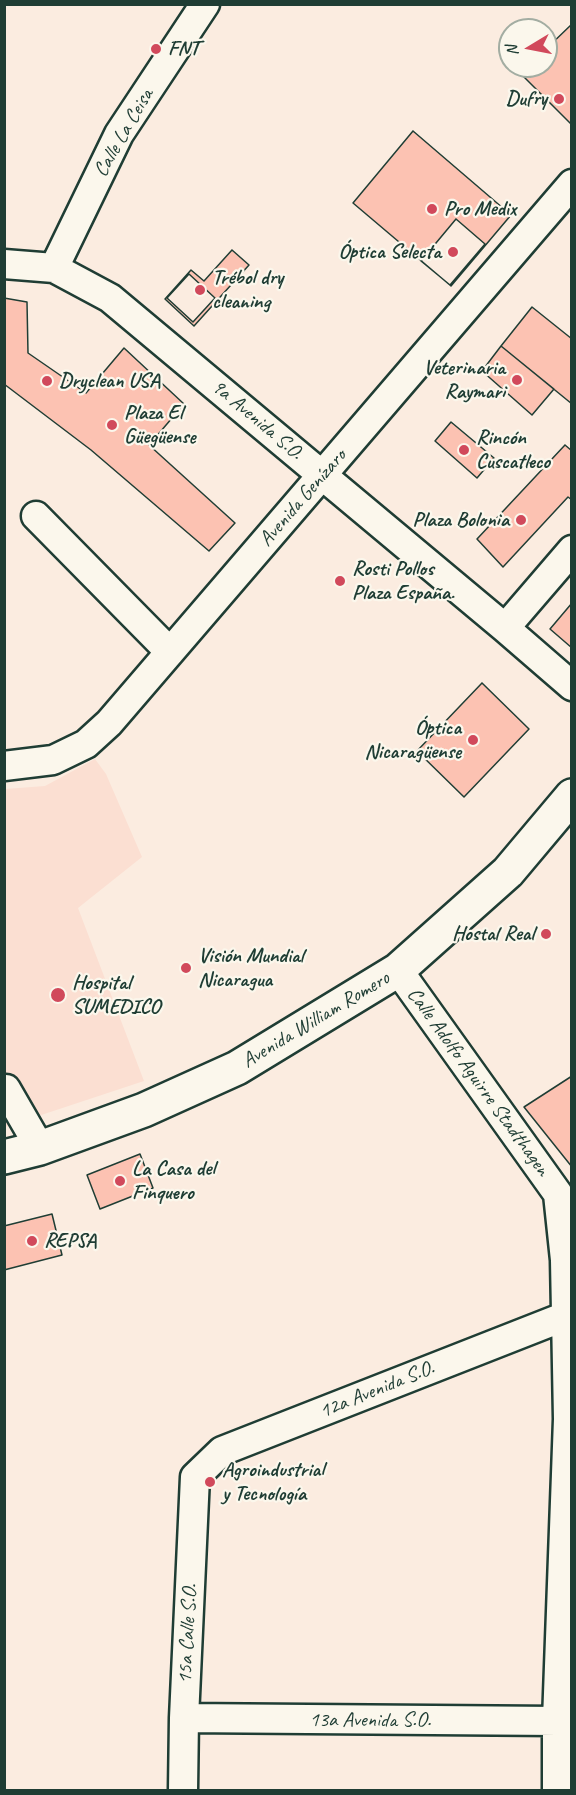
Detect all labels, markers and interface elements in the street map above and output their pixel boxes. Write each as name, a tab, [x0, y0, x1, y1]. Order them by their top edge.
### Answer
north arrow	[498, 18, 558, 78]
place label: FNT	[168, 36, 199, 62]
marker: FNT	[149, 42, 163, 56]
text: N	[502, 44, 523, 57]
street label: Calle La Ceisa	[89, 84, 159, 182]
place label: Dufry	[506, 86, 547, 112]
marker: Dufry	[552, 92, 566, 106]
place label: Pro Medix	[444, 196, 516, 222]
marker: Pro Medix	[425, 202, 439, 216]
place label: Óptica Selecta	[339, 239, 441, 265]
marker: Óptica Selecta	[446, 245, 460, 259]
place label: Trébol dry cleaning	[212, 265, 283, 315]
marker: Trébol dry cleaning	[193, 283, 207, 297]
place label: Veterinaria Raymari	[423, 355, 505, 405]
place label: Dryclean USA	[59, 368, 160, 394]
marker: Veterinaria Raymari	[510, 373, 524, 387]
marker: Dryclean USA	[40, 374, 54, 388]
street label: 9a Avenida S.O.	[206, 374, 308, 466]
place label: Plaza El Güegüense	[124, 400, 196, 450]
marker: Plaza El Güegüense	[105, 418, 119, 432]
place label: Rincón Cuscatleco	[476, 425, 550, 475]
marker: Rincón Cuscatleco	[457, 443, 471, 457]
street label: Avenida Genízaro	[254, 444, 352, 552]
place label: Plaza Bolonia	[413, 507, 509, 533]
marker: Plaza Bolonia	[514, 513, 528, 527]
place label: Rosti Pollos Plaza España.	[352, 556, 454, 606]
marker: Rosti Pollos Plaza España.	[333, 574, 347, 588]
place label: Óptica Nicaragüense	[364, 715, 461, 765]
marker: Óptica Nicaragüense	[466, 733, 480, 747]
place label: Hostal Real	[452, 921, 534, 947]
marker: Hostal Real	[539, 927, 553, 941]
place label: Visión Mundial Nicaragua	[198, 943, 304, 993]
marker: Visión Mundial Nicaragua	[179, 961, 193, 975]
street label: Avenida William Romero	[238, 966, 394, 1074]
place label: Hospital SUMEDICO	[72, 970, 160, 1020]
street label: Calle Adolfo Aguirre Stadthagen	[401, 983, 555, 1181]
marker: Hospital SUMEDICO	[49, 986, 67, 1004]
place label: La Casa del Finquero	[132, 1156, 215, 1206]
marker: La Casa del Finquero	[113, 1174, 127, 1188]
place label: REPSA	[44, 1228, 96, 1254]
marker: REPSA	[25, 1234, 39, 1248]
street label: 12a Avenida S.O.	[316, 1356, 438, 1424]
place label: Agroindustrial y Tecnología	[222, 1457, 324, 1507]
marker: Agroindustrial y Tecnología	[203, 1475, 217, 1489]
street label: 15a Calle S.O.	[173, 1583, 203, 1685]
street label: 13a Avenida S.O.	[309, 1707, 431, 1733]

